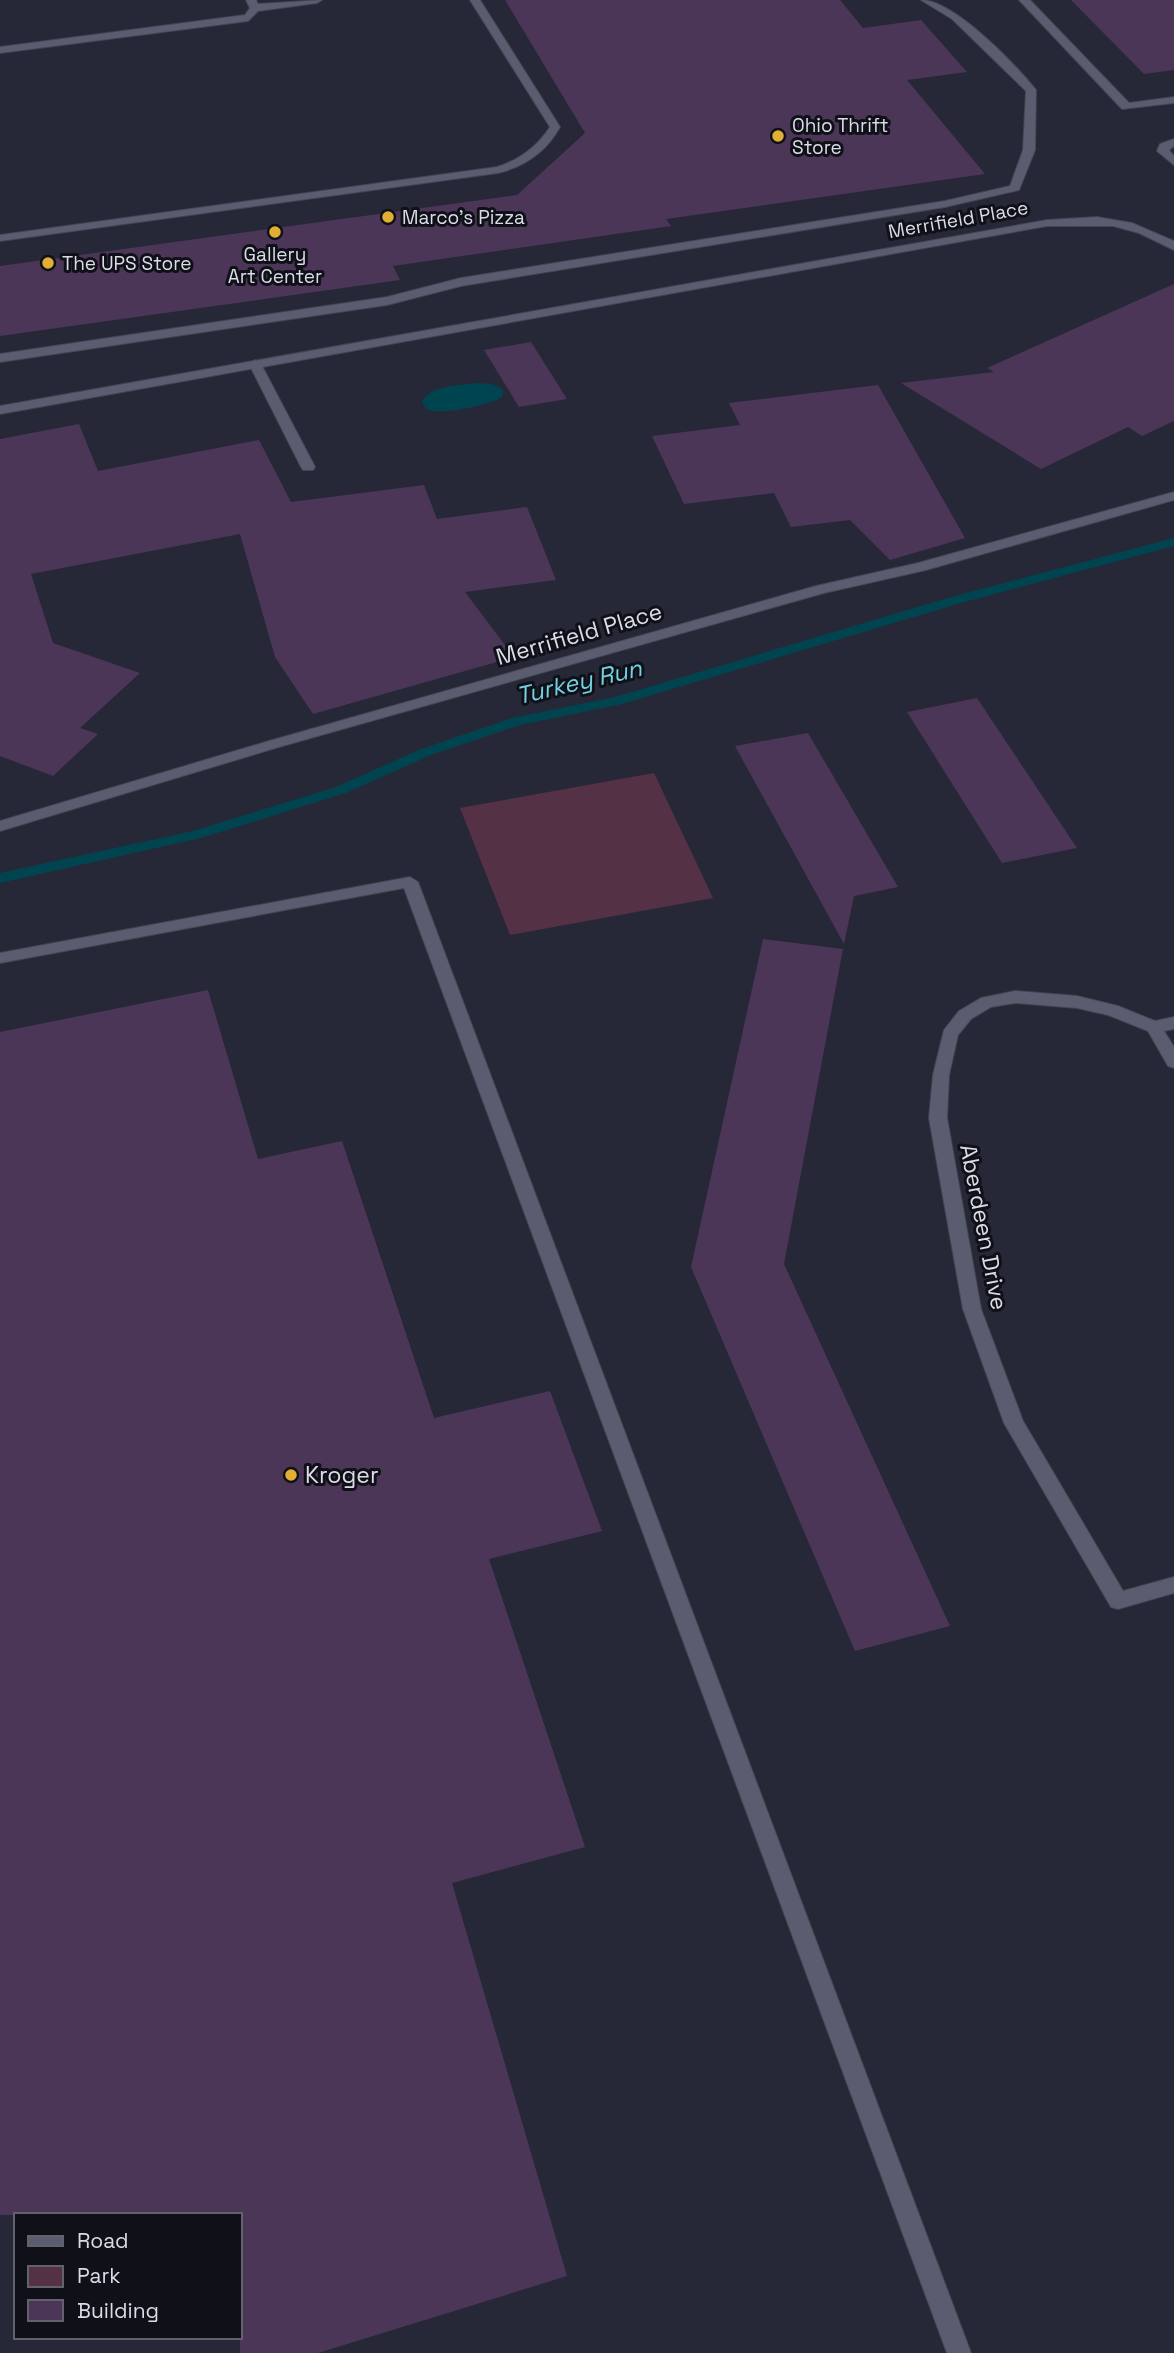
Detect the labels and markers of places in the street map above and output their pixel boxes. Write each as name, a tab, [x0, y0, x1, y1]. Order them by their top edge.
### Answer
place label: Ohio Thrift Store	[792, 113, 889, 160]
marker: Ohio Thrift Store	[770, 128, 786, 144]
place label: Marco's Pizza	[402, 205, 525, 230]
marker: Marco's Pizza	[380, 209, 396, 225]
marker: Gallery Art Center	[267, 224, 283, 240]
place label: Gallery Art Center	[228, 242, 322, 289]
place label: The UPS Store	[62, 251, 191, 276]
marker: The UPS Store	[40, 255, 56, 271]
place label: Kroger	[305, 1460, 379, 1490]
marker: Kroger	[283, 1467, 299, 1483]

